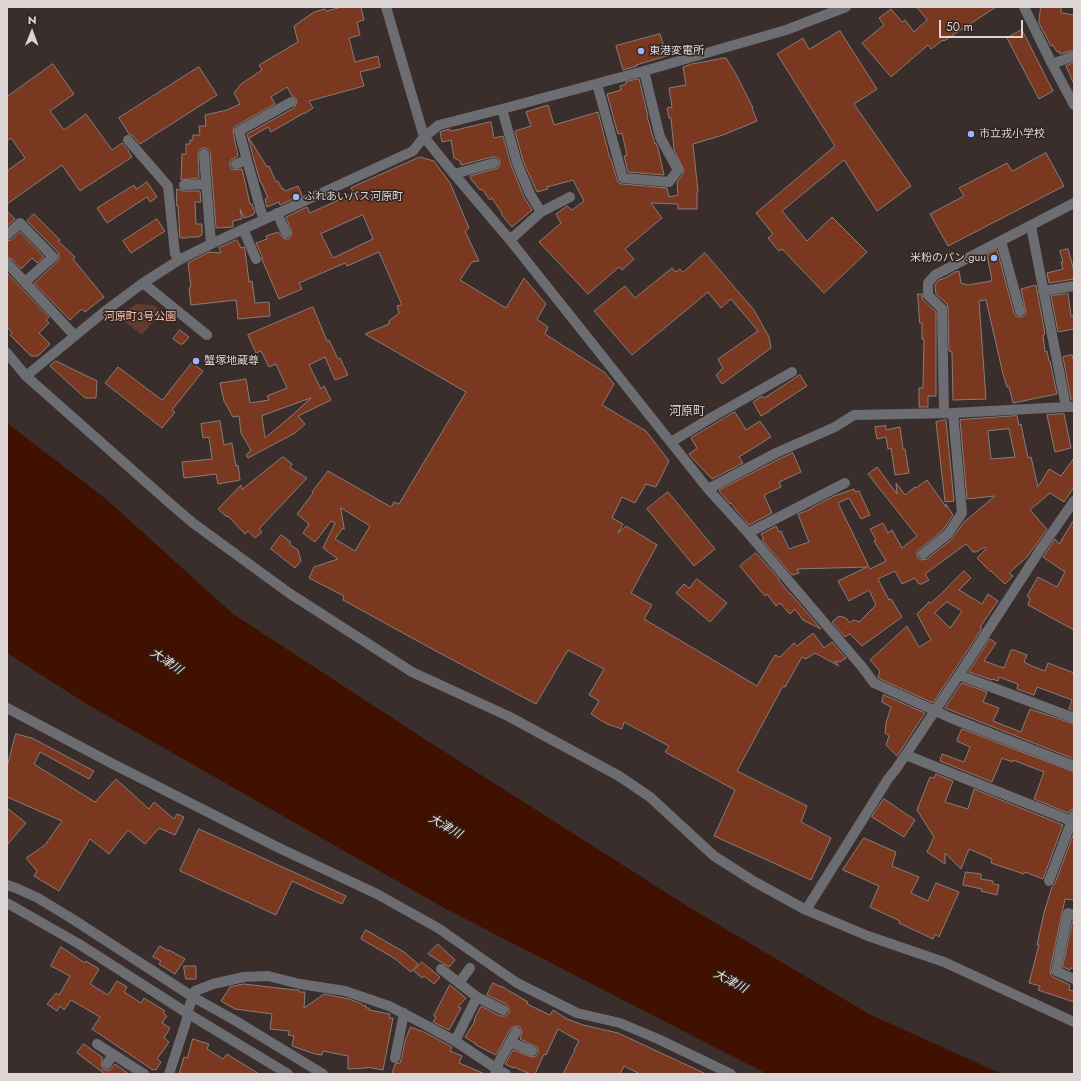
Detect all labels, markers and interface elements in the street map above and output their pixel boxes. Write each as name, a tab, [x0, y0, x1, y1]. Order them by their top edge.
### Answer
north arrow	[12, 12, 52, 52]
text: N	[28, 12, 37, 28]
scale bar	[941, 12, 1025, 38]
text: 50 m	[946, 18, 973, 36]
place label: 東港変電所	[649, 44, 704, 58]
marker: 東港変電所	[636, 46, 646, 56]
place label: 市立戎小学校	[979, 127, 1045, 141]
marker: 市立戎小学校	[966, 129, 976, 139]
place label: ふれあいバス河原町	[304, 190, 403, 204]
marker: ふれあいバス河原町	[291, 192, 301, 202]
place label: 米粉のパン.guu	[910, 251, 986, 265]
marker: 米粉のパン.guu	[989, 253, 999, 263]
park label: 河原町３号公園	[104, 310, 176, 324]
place label: 蟹塚地蔵尊	[204, 354, 259, 368]
marker: 蟹塚地蔵尊	[191, 356, 201, 366]
district label: 河原町	[669, 405, 705, 419]
water label: 大津川	[147, 646, 185, 678]
water label: 大津川	[426, 812, 464, 842]
water label: 大津川	[711, 967, 749, 997]

